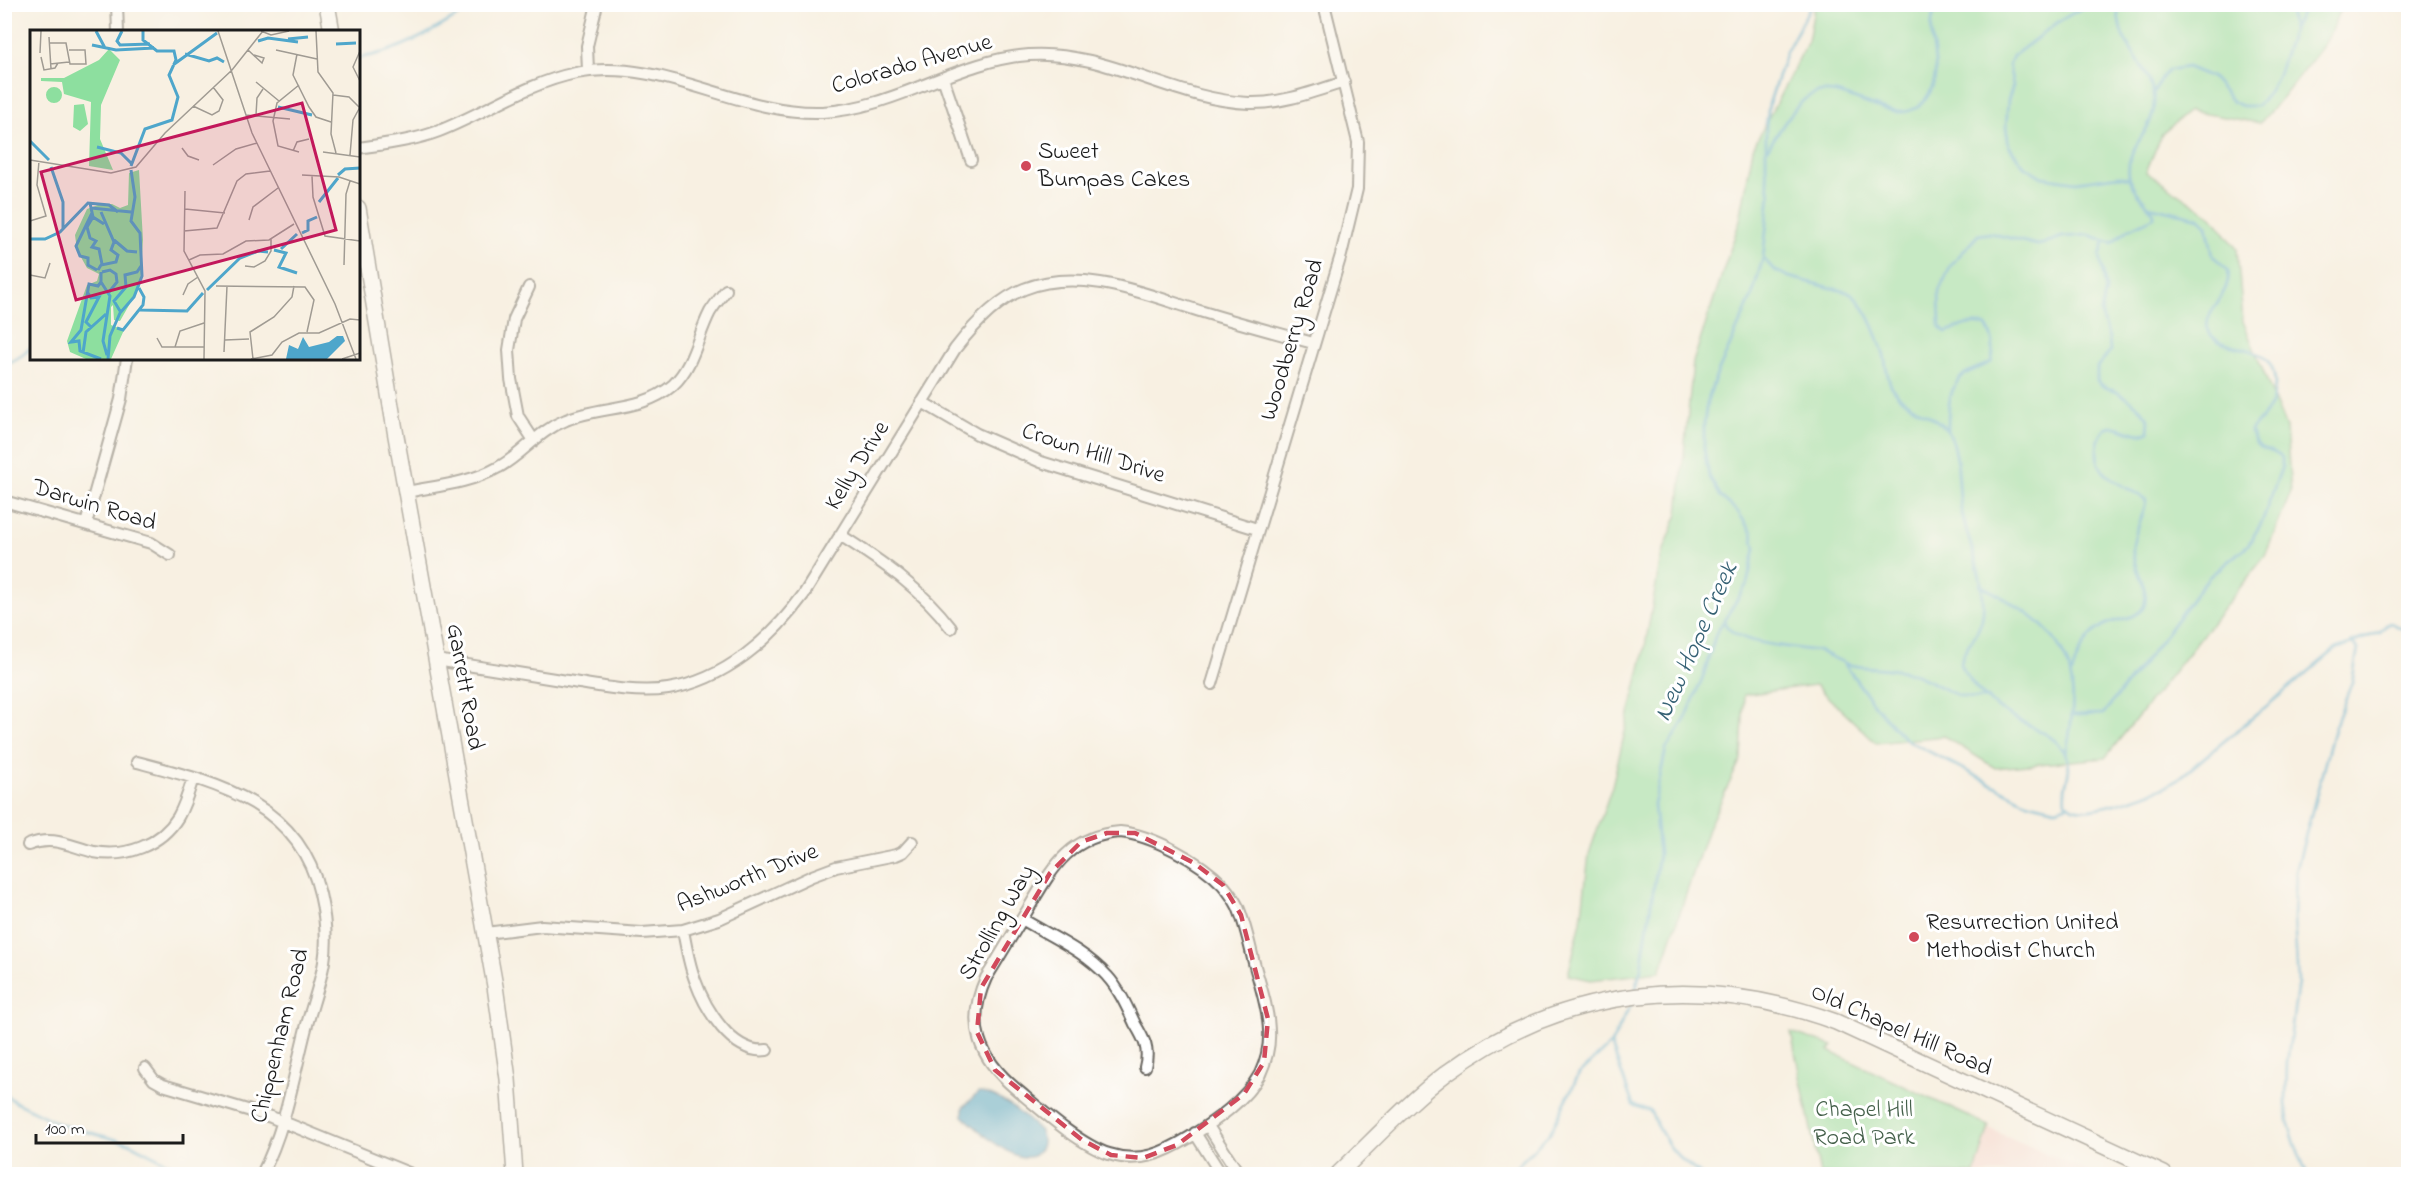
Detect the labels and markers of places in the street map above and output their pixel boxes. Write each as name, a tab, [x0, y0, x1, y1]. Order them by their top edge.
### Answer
place label: Sweet Bumpas Cakes	[1037, 135, 1190, 198]
marker: Sweet Bumpas Cakes	[1019, 159, 1033, 173]
place label: Resurrection United Methodist Church	[1926, 906, 2119, 969]
marker: Resurrection United Methodist Church	[1907, 930, 1921, 944]

